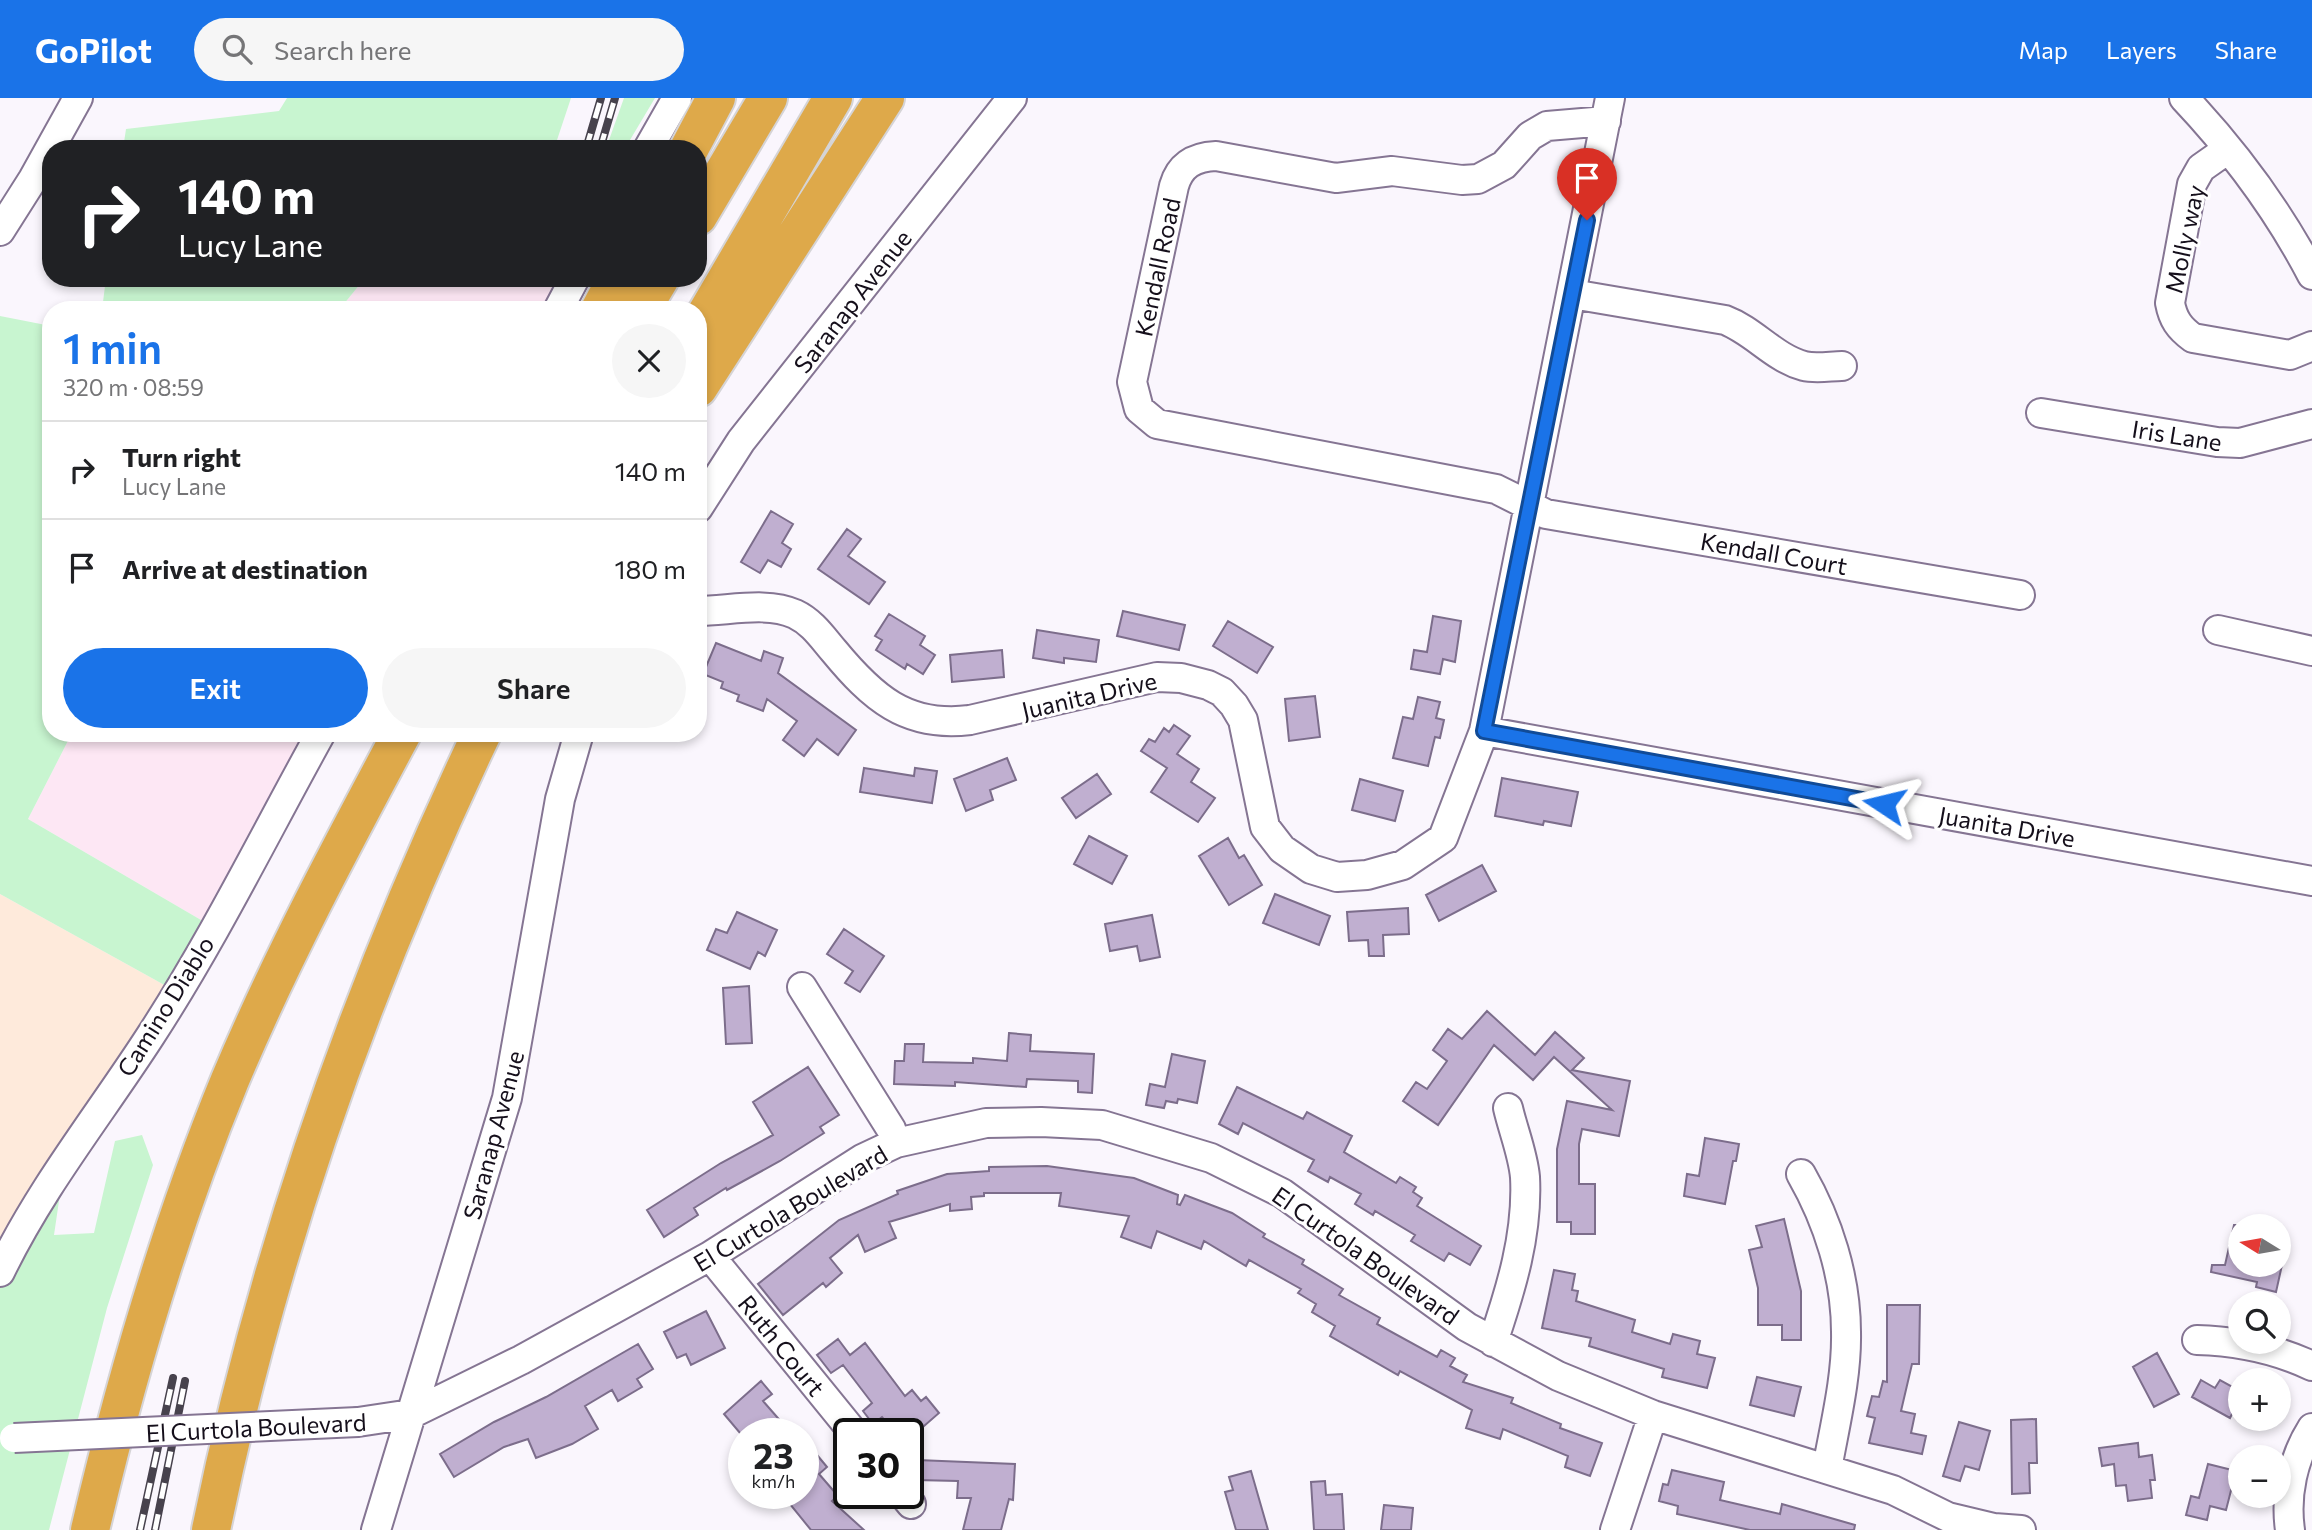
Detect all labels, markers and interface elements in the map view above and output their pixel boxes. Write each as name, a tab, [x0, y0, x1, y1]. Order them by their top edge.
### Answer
search box	[194, 18, 684, 81]
text: GoPilot	[35, 29, 152, 70]
icon: search	[218, 30, 256, 68]
text: Search here	[274, 34, 411, 65]
text: Map	[2019, 35, 2068, 64]
text: Layers	[2106, 35, 2177, 64]
text: Share	[2215, 35, 2277, 64]
pin	[1557, 148, 1617, 220]
icon: arrive	[1568, 159, 1606, 197]
text: 140 m	[178, 164, 315, 224]
icon: right	[63, 168, 154, 259]
street label: Molly way	[2158, 182, 2210, 296]
street label: Kendall Road	[1128, 195, 1186, 339]
text: Lucy Lane	[178, 224, 323, 264]
street label: Saranap Avenue	[787, 224, 917, 378]
text: 1 min	[63, 321, 162, 373]
button: close	[612, 324, 686, 398]
text: 320 m · 08:59	[63, 373, 204, 401]
street label: Iris Lane	[2130, 414, 2224, 456]
text: Turn right	[122, 441, 241, 472]
icon: right	[63, 451, 101, 489]
text: 140 m	[615, 455, 686, 486]
text: Lucy Lane	[122, 472, 226, 500]
street label: Kendall Court	[1698, 526, 1850, 580]
icon: arrive	[63, 549, 101, 587]
text: Arrive at destination	[122, 553, 368, 584]
text: 180 m	[614, 553, 686, 584]
button: Exit	[63, 648, 368, 728]
button: Share	[382, 648, 686, 728]
street label: Juanita Drive	[1019, 665, 1159, 725]
position arrow	[1847, 767, 1921, 841]
street label: Juanita Drive	[1937, 800, 2077, 852]
street label: Camino Diablo	[110, 931, 220, 1081]
street label: Saranap Avenue	[457, 1047, 529, 1223]
street label: El Curtola Boulevard	[688, 1139, 892, 1277]
street label: El Curtola Boulevard	[1267, 1180, 1465, 1330]
north arrow	[2228, 1214, 2291, 1278]
map controls	[2228, 1214, 2291, 1508]
street label: Ruth Court	[733, 1289, 831, 1401]
button: search	[2228, 1291, 2291, 1354]
button: +	[2228, 1368, 2291, 1431]
street label: El Curtola Boulevard	[145, 1407, 367, 1447]
speed limit sign: 30	[833, 1418, 924, 1509]
text: 23	[753, 1433, 794, 1476]
button: −	[2228, 1445, 2291, 1508]
text: km/h	[752, 1470, 795, 1492]

